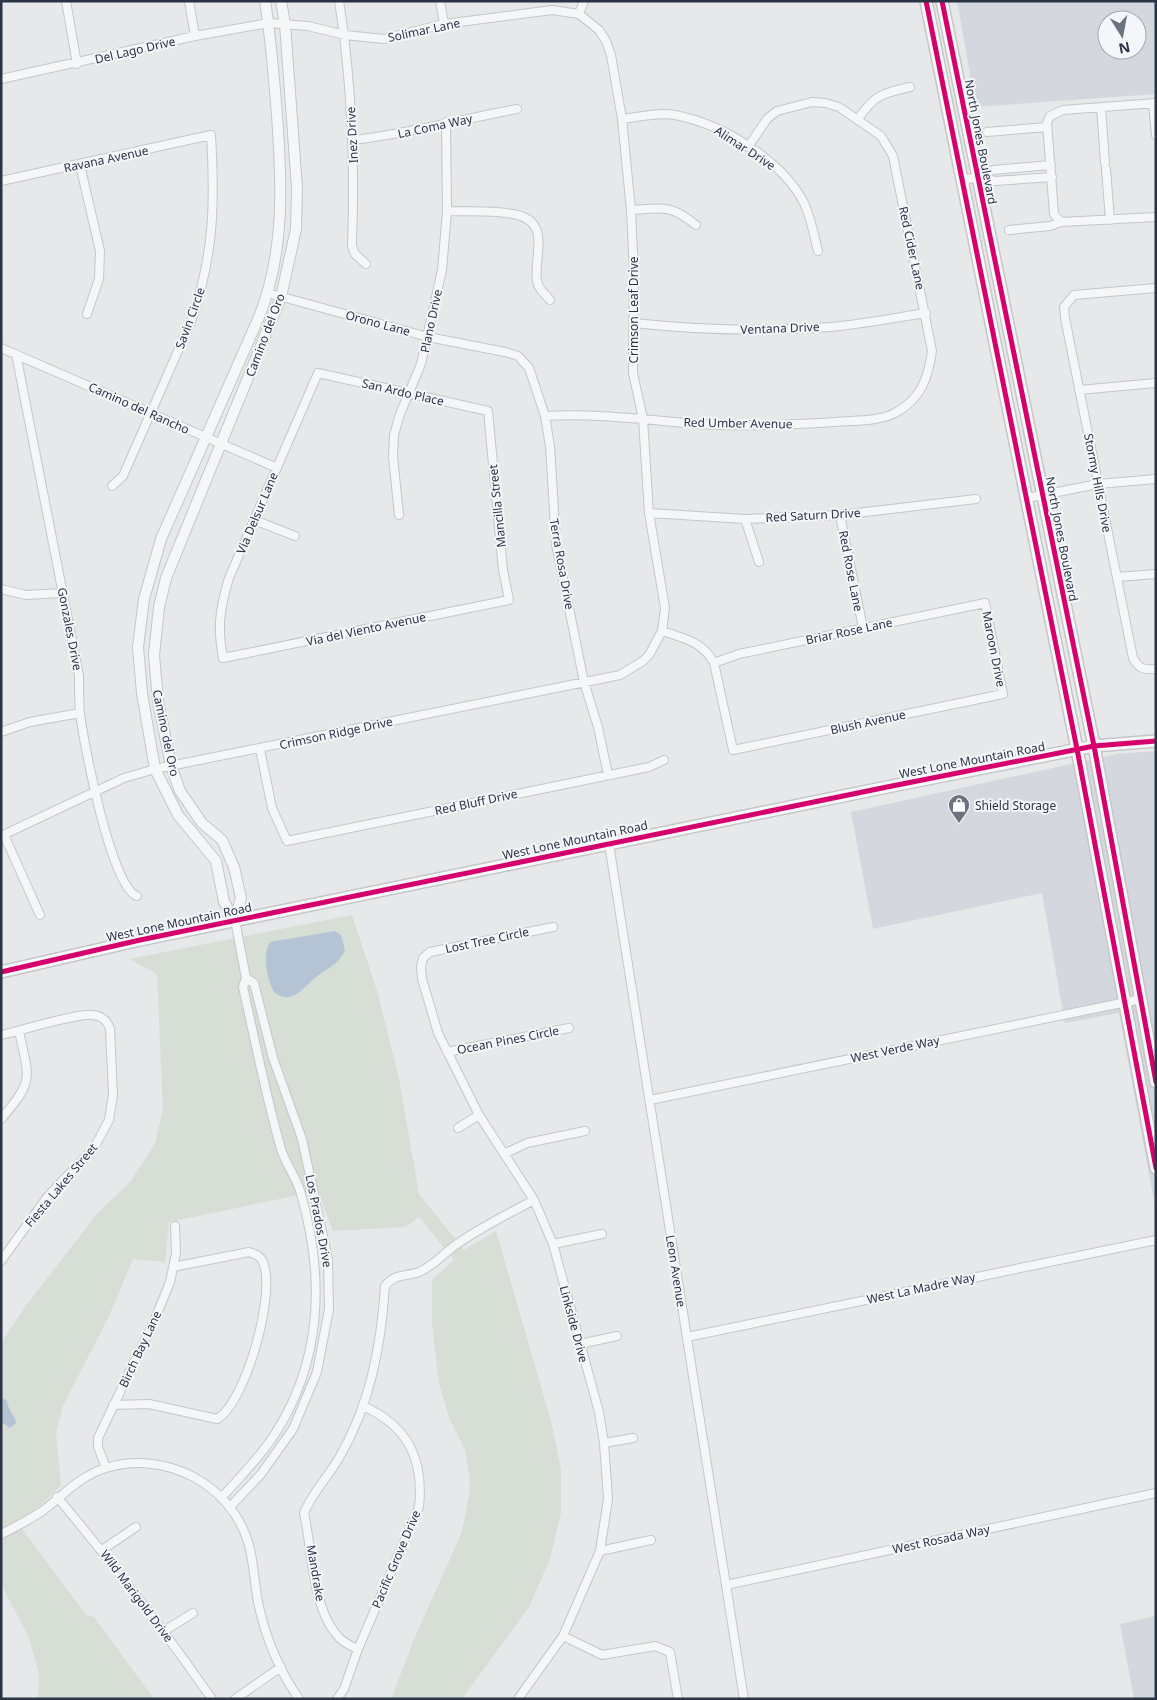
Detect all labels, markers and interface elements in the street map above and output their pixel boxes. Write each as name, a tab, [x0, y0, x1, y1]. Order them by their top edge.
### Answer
north arrow	[1097, 10, 1147, 60]
street label: Solimar Lane	[386, 14, 462, 46]
street label: Del Lago Drive	[93, 32, 177, 68]
text: N	[1117, 38, 1132, 59]
street label: North Jones Boulevard	[961, 78, 1001, 206]
street label: Inez Drive	[342, 106, 362, 164]
street label: La Coma Way	[396, 110, 475, 142]
street label: Alimar Drive	[711, 122, 779, 174]
street label: Ravana Avenue	[62, 142, 150, 176]
street label: Red Cider Lane	[895, 205, 929, 291]
street label: Crimson Leaf Drive	[625, 256, 642, 364]
street label: Savin Circle	[171, 285, 209, 351]
street label: Plano Drive	[416, 287, 446, 354]
street label: Camino del Oro	[241, 291, 289, 379]
street label: Orono Lane	[344, 306, 412, 340]
street label: Ventana Drive	[740, 318, 820, 338]
street label: San Ardo Place	[360, 374, 446, 410]
street label: Camino del Rancho	[86, 378, 192, 438]
street label: Red Umber Avenue	[683, 414, 793, 432]
street label: Stormy Hills Drive	[1080, 432, 1116, 534]
street label: Mancilla Street	[484, 463, 510, 548]
street label: Via Delsur Lane	[232, 469, 282, 556]
street label: North Jones Boulevard	[1042, 475, 1082, 603]
street label: Red Saturn Drive	[765, 504, 861, 526]
street label: Terra Rosa Drive	[546, 517, 578, 611]
street label: Red Rose Lane	[835, 529, 867, 613]
street label: Gonzales Drive	[54, 586, 86, 672]
street label: Via del Viento Avenue	[305, 608, 428, 650]
street label: Maroon Drive	[978, 610, 1010, 689]
street label: Briar Rose Lane	[804, 613, 894, 648]
street label: Camino del Oro	[149, 688, 183, 778]
street label: Blush Avenue	[829, 706, 908, 738]
street label: Crimson Ridge Drive	[278, 713, 394, 753]
street label: West Lone Mountain Road	[898, 738, 1046, 782]
street label: Red Bluff Drive	[433, 785, 519, 819]
shop icon: Shield Storage	[947, 793, 971, 824]
place label: Shield Storage	[975, 797, 1056, 814]
street label: West Lone Mountain Road	[501, 816, 649, 864]
street label: West Lone Mountain Road	[105, 898, 253, 946]
street label: Lost Tree Circle	[444, 923, 531, 957]
street label: Ocean Pines Circle	[456, 1022, 561, 1058]
street label: West Verde Way	[849, 1031, 942, 1067]
street label: Fiesta Lakes Street	[21, 1139, 102, 1231]
street label: Los Prados Drive	[302, 1173, 336, 1269]
street label: Leon Avenue	[662, 1234, 690, 1309]
street label: West La Madre Way	[865, 1268, 978, 1308]
street label: Linkside Drive	[556, 1284, 592, 1365]
street label: Birch Bay Lane	[115, 1308, 165, 1390]
street label: Pacific Grove Drive	[368, 1507, 424, 1611]
street label: West Rosada Way	[891, 1520, 992, 1558]
street label: Mandrake	[303, 1543, 329, 1603]
street label: Wild Marigold Drive	[97, 1546, 177, 1646]

